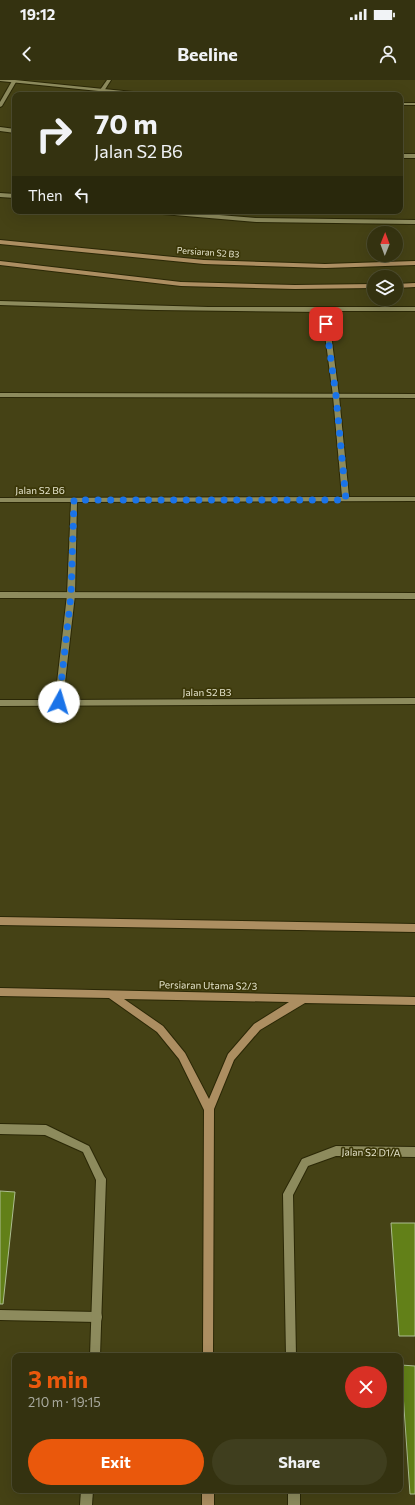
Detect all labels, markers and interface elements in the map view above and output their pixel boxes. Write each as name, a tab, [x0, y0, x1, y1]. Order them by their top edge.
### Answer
text: 19:12	[20, 5, 55, 23]
icon: back	[16, 43, 38, 65]
text: Beeline	[177, 43, 238, 65]
icon: person	[377, 43, 399, 65]
text: 70 m	[94, 106, 158, 140]
icon: right	[28, 108, 80, 160]
text: Jalan S2 B6	[94, 140, 183, 162]
icon: left	[71, 184, 93, 206]
text: Then	[28, 186, 63, 204]
north arrow	[367, 226, 403, 262]
map controls	[367, 226, 403, 306]
street label: Persiaran S2 B3	[176, 244, 240, 260]
button: layers	[367, 270, 403, 306]
pin	[309, 307, 343, 341]
icon: arrive	[315, 313, 337, 335]
street label: Jalan S2 B6	[15, 484, 65, 496]
position arrow	[38, 681, 80, 723]
street label: Jalan S2 B3	[182, 686, 232, 698]
street label: Persiaran Utama S2/3	[159, 978, 258, 992]
street label: Jalan S2 D1/A	[341, 1145, 401, 1159]
text: 3 min	[28, 1364, 88, 1393]
button: close	[345, 1366, 387, 1408]
text: 210 m · 19:15	[28, 1394, 101, 1410]
button: Exit	[28, 1439, 204, 1485]
button: Share	[212, 1439, 387, 1485]

